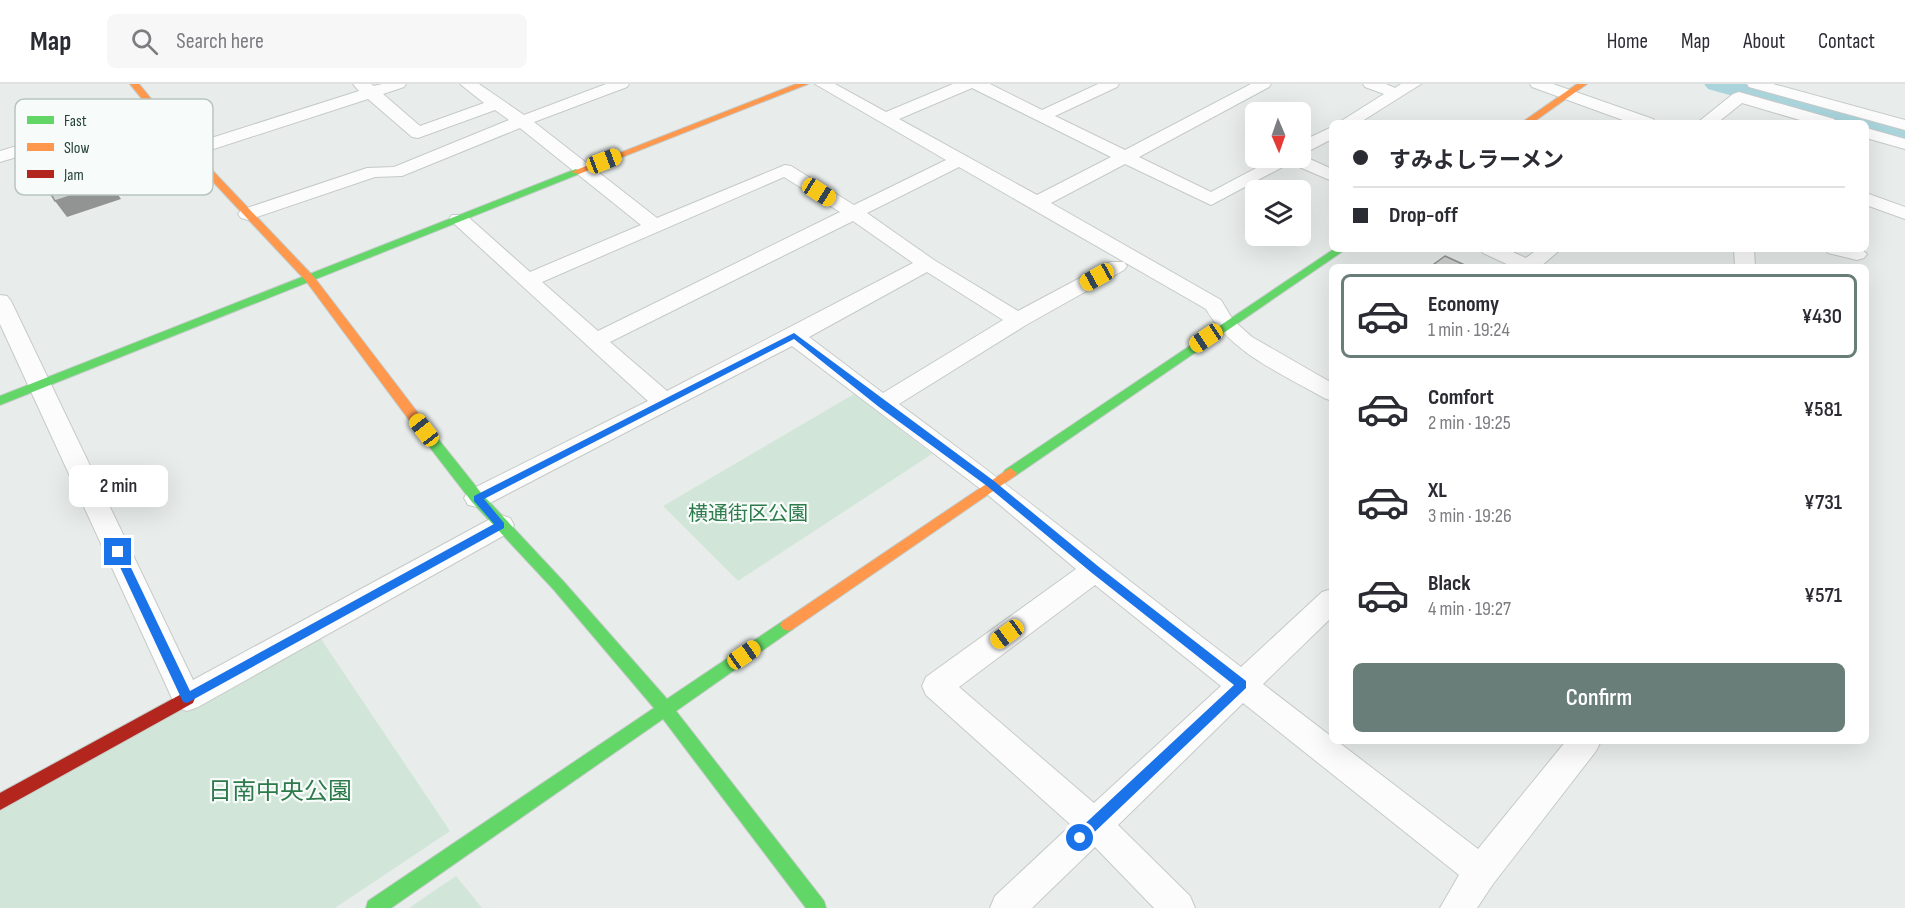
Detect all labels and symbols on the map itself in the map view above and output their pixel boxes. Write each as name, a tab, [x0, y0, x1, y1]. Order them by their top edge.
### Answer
legend	[15, 99, 213, 195]
north arrow	[1245, 102, 1311, 168]
text: Fast	[64, 112, 87, 131]
text: Slow	[64, 139, 89, 158]
car	[584, 146, 624, 176]
text: Jam	[63, 166, 84, 185]
car	[799, 175, 839, 209]
car	[1077, 260, 1117, 294]
car	[1186, 320, 1226, 356]
car	[406, 410, 442, 450]
callout: 2 min	[68, 465, 168, 507]
park label: 横通街区公園	[688, 502, 808, 526]
route end	[104, 538, 131, 565]
car	[987, 616, 1027, 652]
car	[724, 637, 764, 673]
park label: 日南中央公園	[208, 777, 352, 806]
route start	[1066, 824, 1093, 851]

